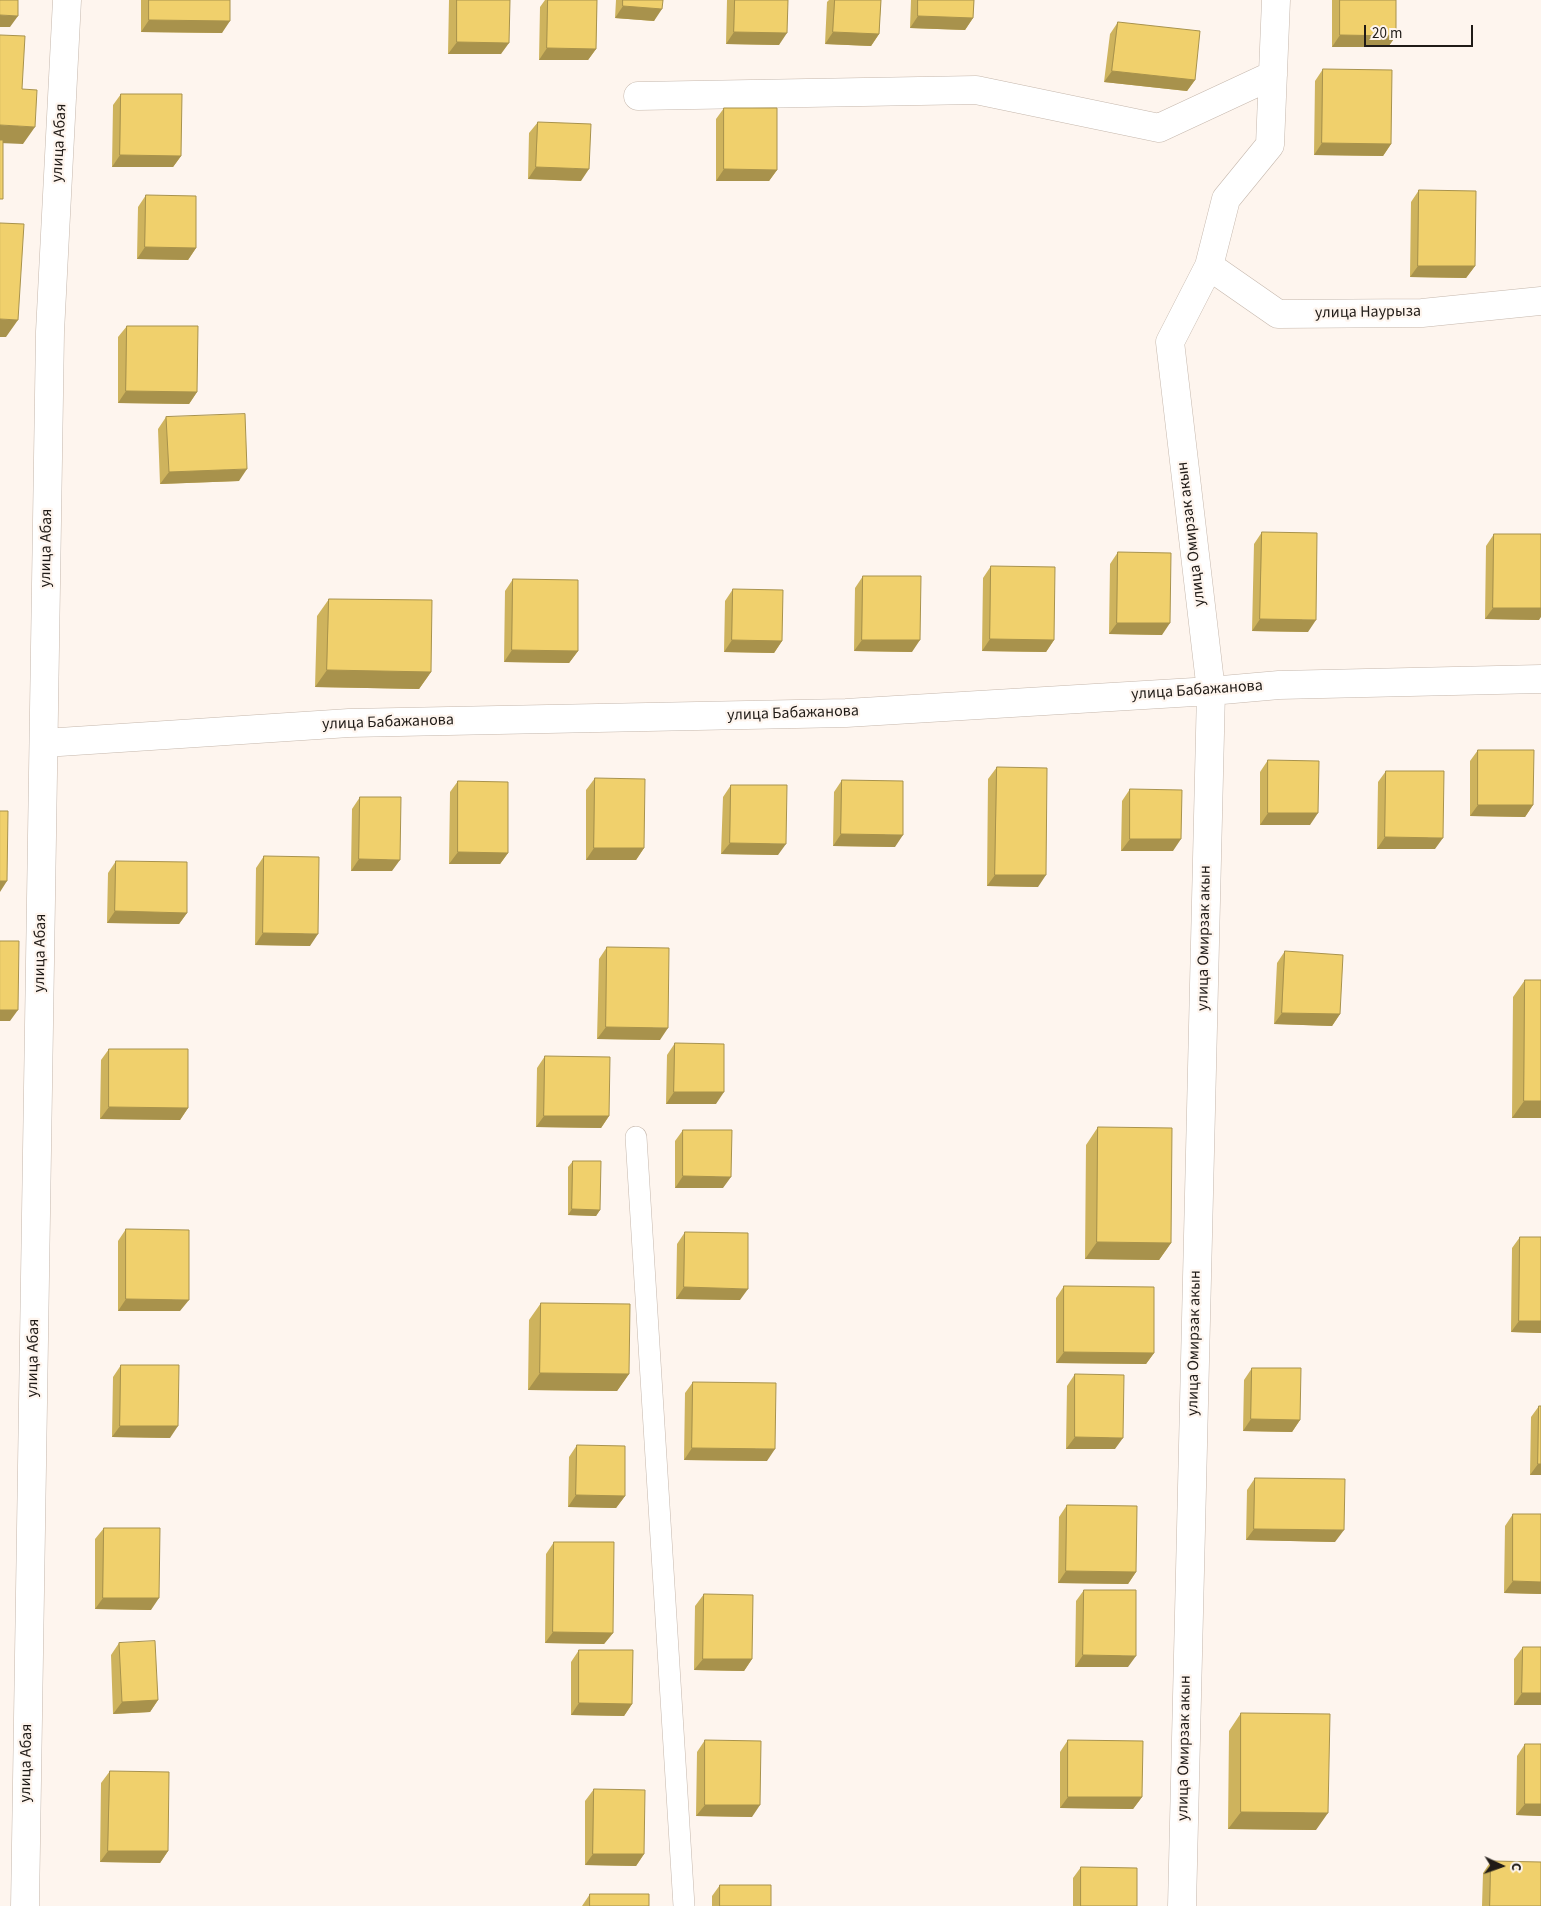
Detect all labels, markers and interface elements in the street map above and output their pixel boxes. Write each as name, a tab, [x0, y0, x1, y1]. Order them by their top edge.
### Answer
scale bar	[1366, 15, 1475, 47]
text: 20 m	[1372, 23, 1402, 44]
street label: улица Абая	[48, 103, 72, 183]
street label: улица Наурыза	[1315, 302, 1421, 324]
street label: улица Омирзак акын	[1174, 460, 1210, 608]
street label: улица Абая	[37, 508, 57, 588]
street label: улица Бабажанова	[1131, 677, 1263, 705]
street label: улица Бабажанова	[727, 702, 859, 726]
street label: улица Бабажанова	[322, 711, 454, 735]
street label: улица Омирзак акын	[1194, 865, 1216, 1011]
street label: улица Абая	[31, 913, 51, 993]
street label: улица Омирзак акын	[1184, 1270, 1206, 1416]
street label: улица Абая	[24, 1318, 44, 1398]
street label: улица Омирзак акын	[1174, 1675, 1196, 1821]
street label: улица Абая	[17, 1723, 37, 1803]
north arrow	[1476, 1841, 1526, 1891]
text: С	[1506, 1862, 1526, 1871]

